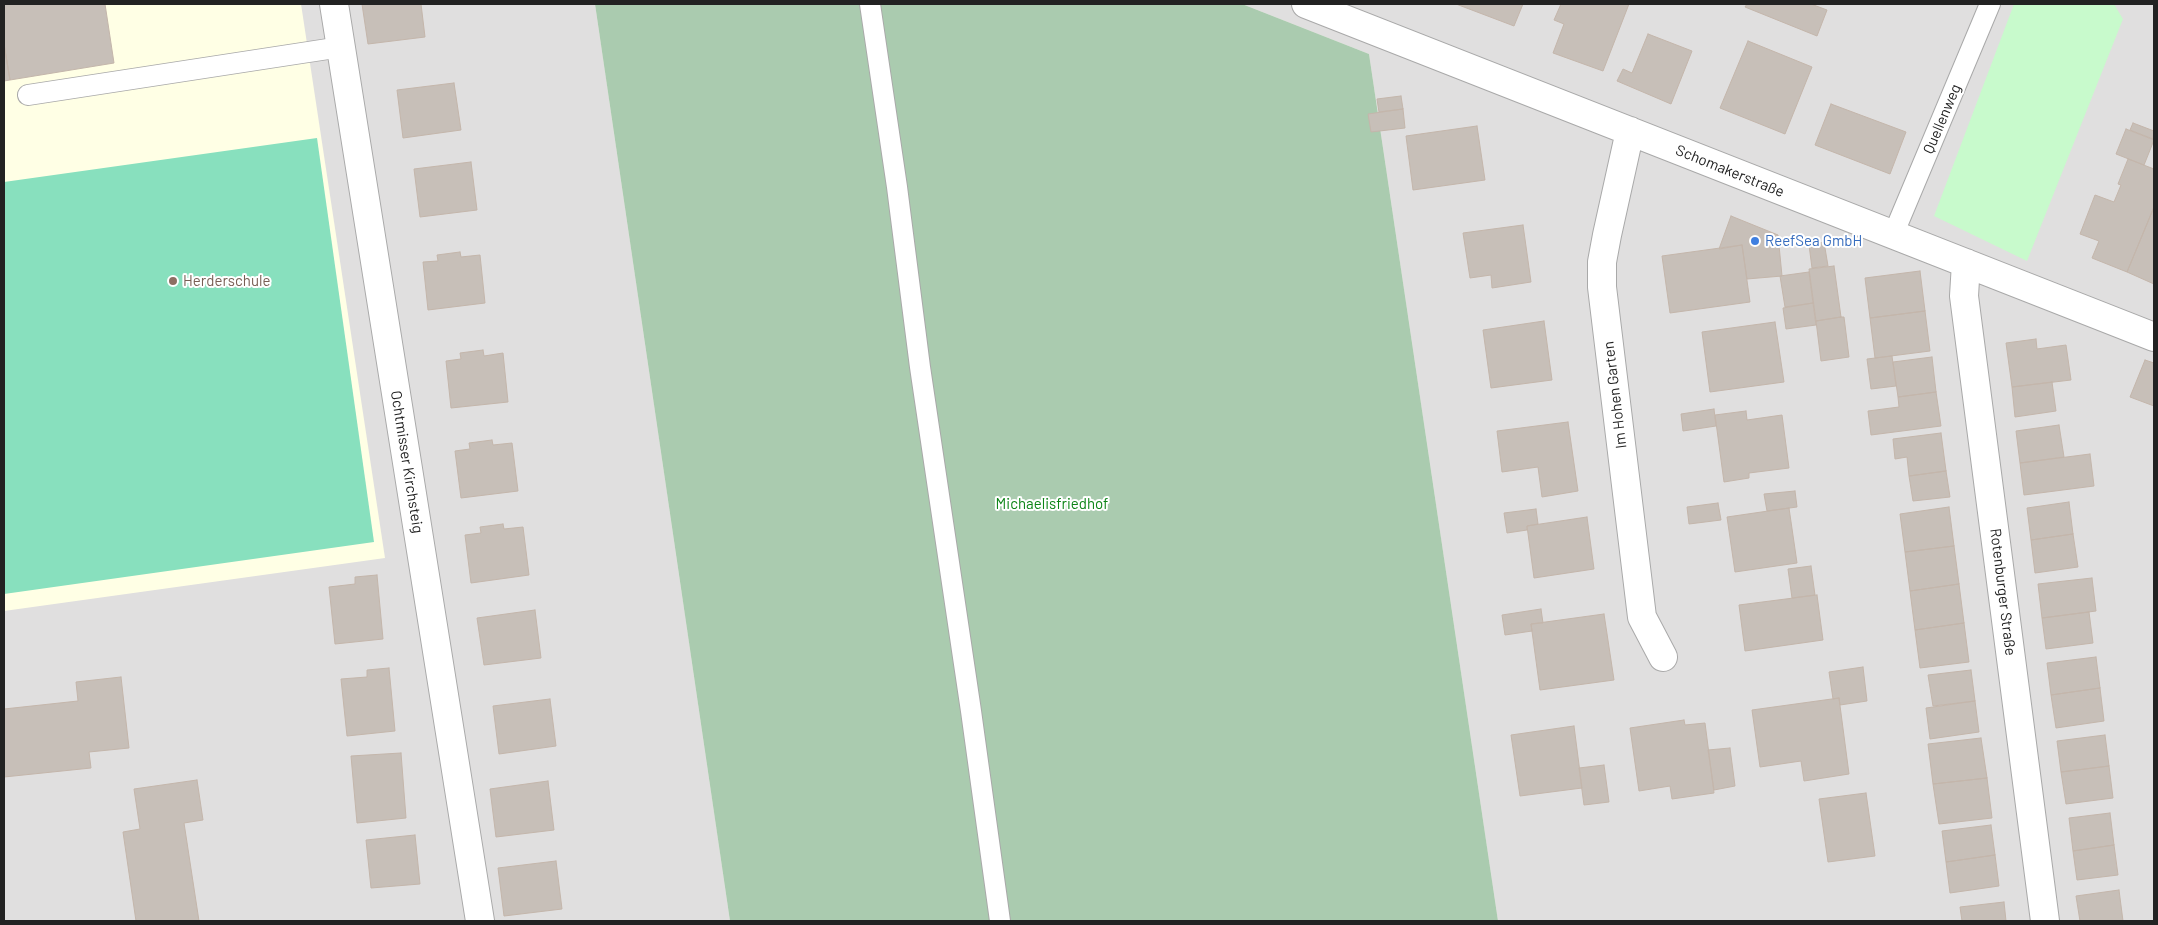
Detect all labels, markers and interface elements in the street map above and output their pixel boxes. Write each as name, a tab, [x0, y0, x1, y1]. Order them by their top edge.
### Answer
street label: Quellenweg	[1919, 81, 1965, 157]
street label: Schomakerstraße	[1673, 141, 1787, 201]
place label: ReefSea GmbH	[1765, 232, 1862, 250]
marker: ReefSea GmbH	[1749, 235, 1761, 247]
place label: Herderschule	[183, 272, 270, 290]
marker: Herderschule	[167, 275, 179, 287]
street label: Im Hohen Garten	[1599, 340, 1631, 450]
street label: Ochtmisser Kirchsteig	[387, 389, 427, 535]
park label: Michaelisfriedhof	[996, 495, 1108, 513]
street label: Rotenburger Straße	[1986, 527, 2020, 657]

